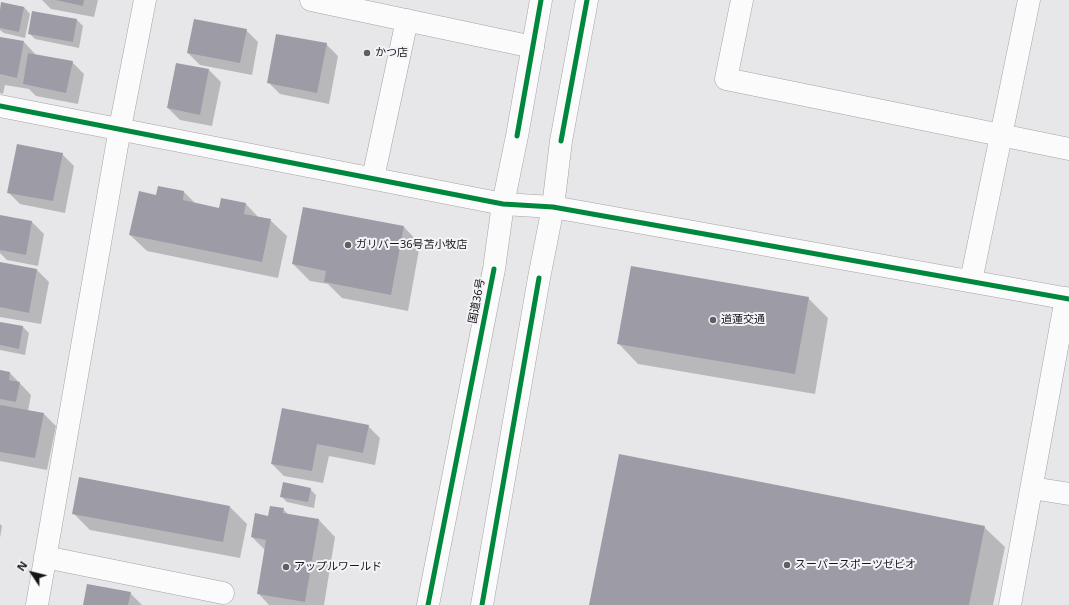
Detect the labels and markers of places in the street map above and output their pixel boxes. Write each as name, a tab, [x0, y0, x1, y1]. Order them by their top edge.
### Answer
place label: かつ店	[375, 46, 408, 60]
marker: かつ店	[362, 48, 372, 58]
place label: ガリバー36号苫小牧店	[356, 238, 468, 252]
marker: ガリバー36号苫小牧店	[343, 240, 353, 250]
place label: 道蓮交通	[721, 313, 765, 327]
marker: 道蓮交通	[708, 315, 718, 325]
place label: スーパースポーツゼビオ	[795, 558, 916, 572]
place label: アップルワールド	[294, 560, 382, 574]
marker: スーパースポーツゼビオ	[782, 560, 792, 570]
marker: アップルワールド	[281, 562, 291, 572]

